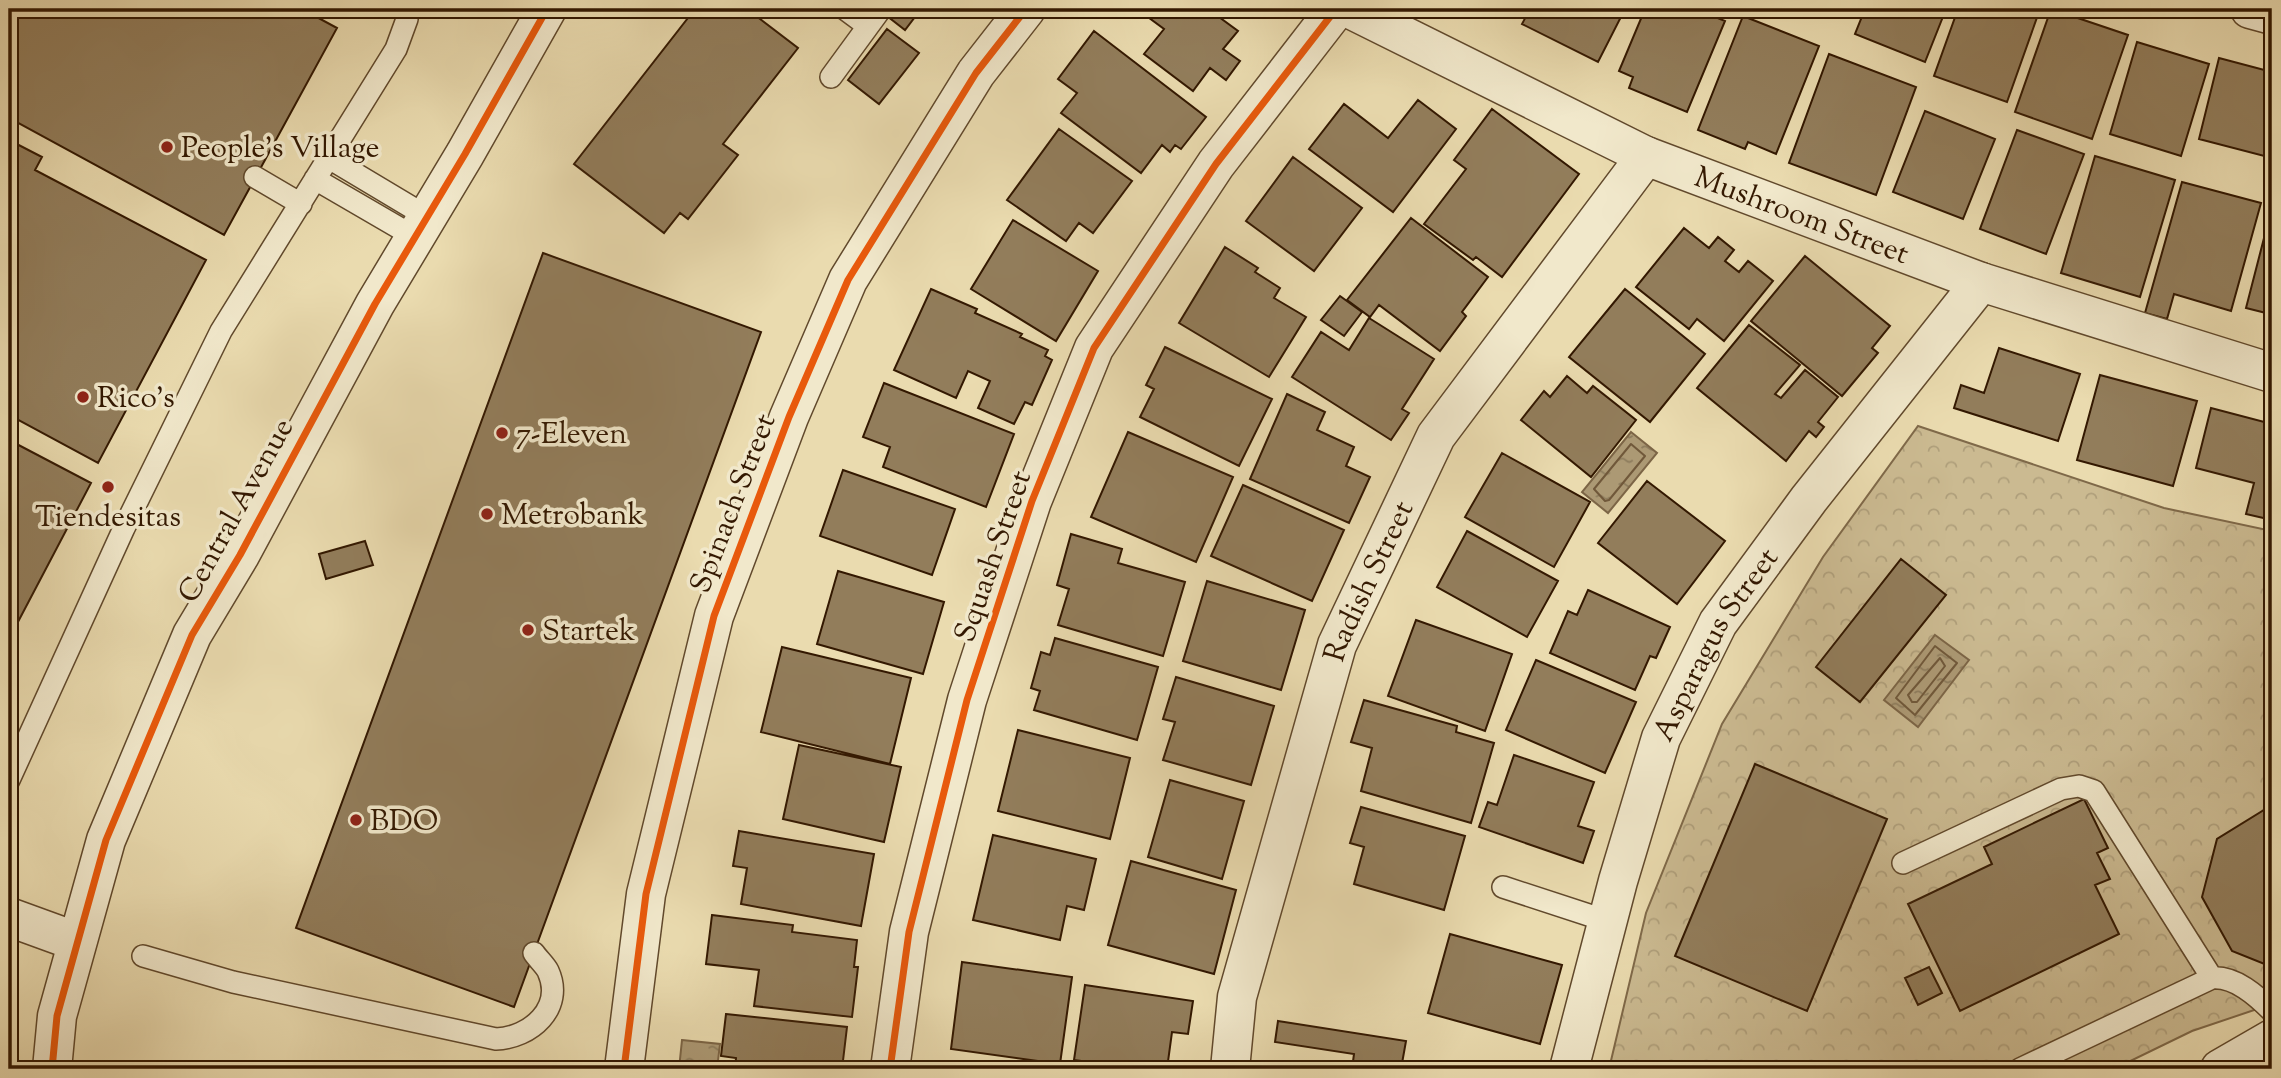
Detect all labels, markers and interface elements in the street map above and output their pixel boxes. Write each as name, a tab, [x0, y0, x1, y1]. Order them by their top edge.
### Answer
place label: People's Village	[181, 128, 380, 171]
marker: People's Village	[159, 139, 175, 155]
street label: Mushroom Street	[1687, 157, 1914, 277]
place label: Rico's	[97, 378, 175, 421]
marker: Rico's	[75, 389, 91, 405]
street label: Spinach Street	[680, 408, 788, 600]
street label: Central Avenue	[169, 411, 306, 611]
place label: 7-Eleven	[516, 414, 627, 457]
marker: 7-Eleven	[494, 425, 510, 441]
street label: Squash Street	[945, 465, 1044, 648]
marker: Tiendesitas	[100, 479, 116, 495]
street label: Radish Street	[1314, 494, 1426, 667]
place label: Metrobank	[501, 495, 644, 538]
place label: Tiendesitas	[35, 497, 181, 540]
marker: Metrobank	[479, 506, 495, 522]
street label: Asparagus Street	[1644, 540, 1790, 749]
place label: Startek	[542, 611, 635, 654]
marker: Startek	[520, 622, 536, 638]
place label: BDO	[370, 801, 438, 844]
marker: BDO	[348, 812, 364, 828]

